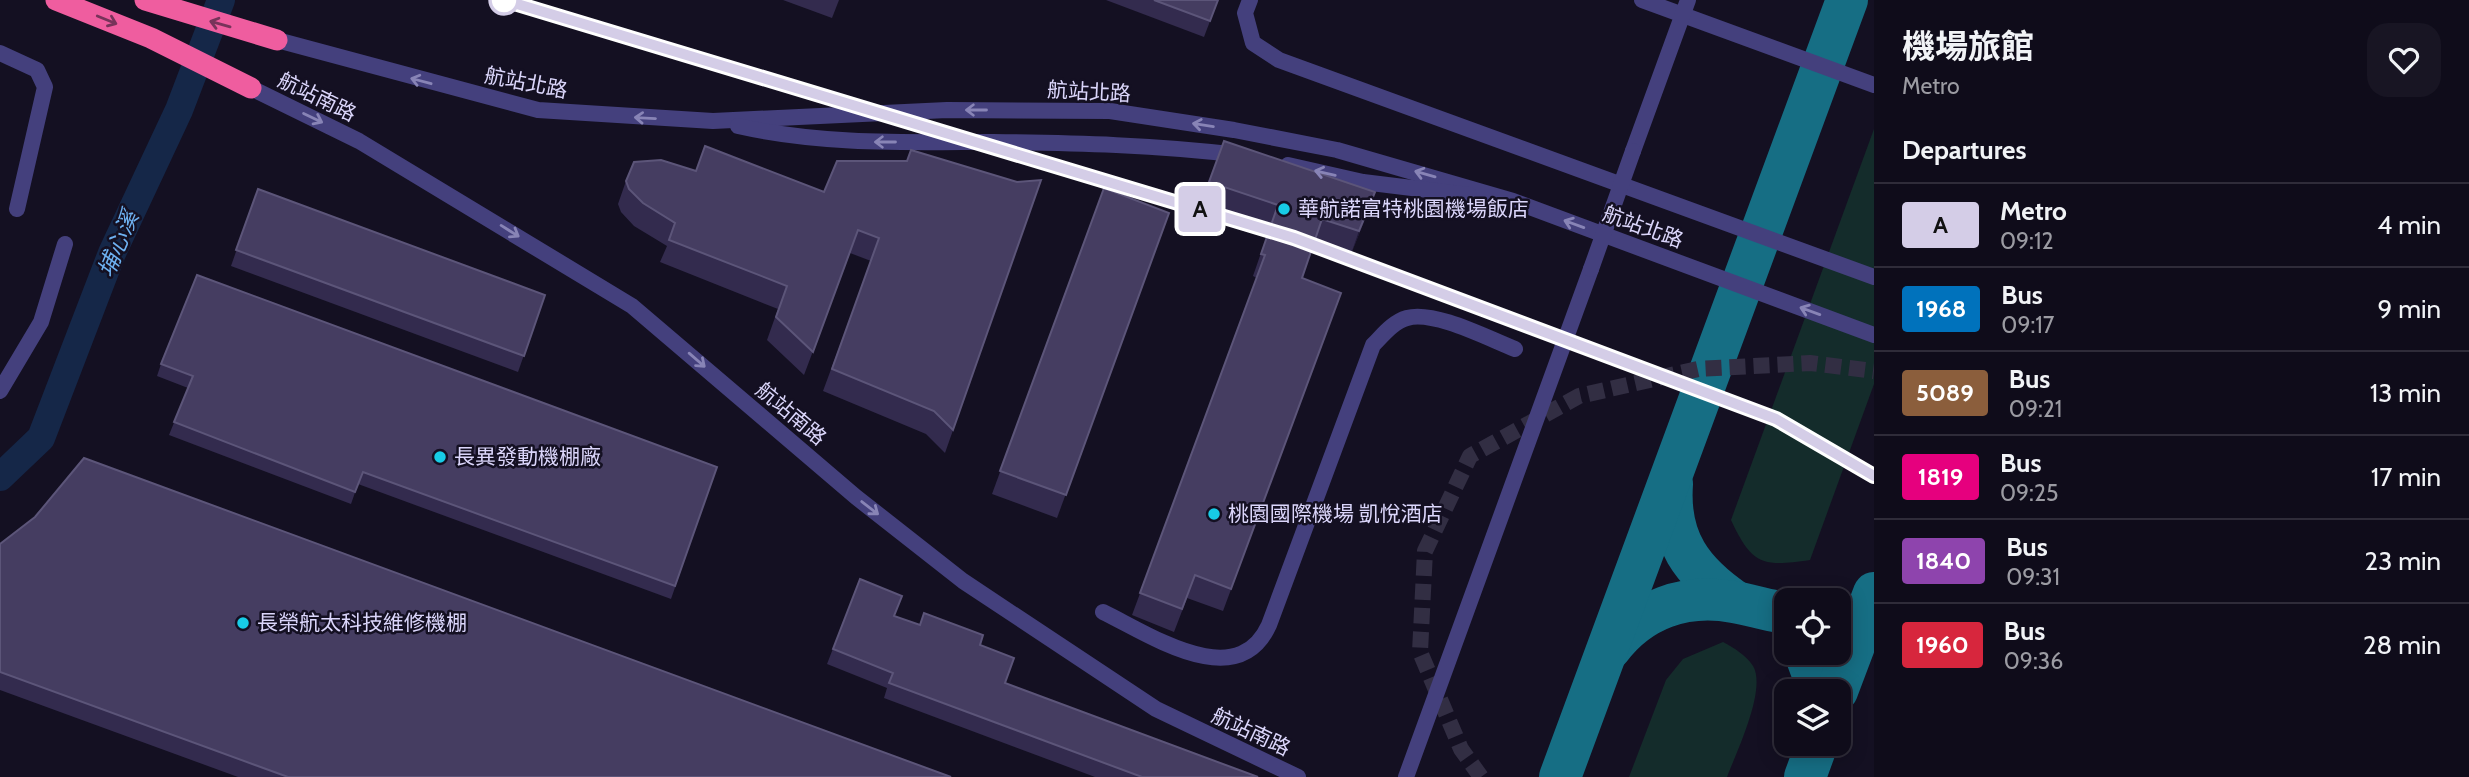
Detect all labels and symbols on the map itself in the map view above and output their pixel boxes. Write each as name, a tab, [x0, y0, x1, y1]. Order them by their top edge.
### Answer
unlabelled marker	[489, 0, 519, 15]
one-way arrow	[96, 15, 118, 28]
one-way arrow	[209, 16, 231, 29]
street label: 航站北路	[482, 62, 570, 103]
street label: 航站南路	[274, 67, 360, 126]
one-way arrow	[410, 74, 433, 87]
street label: 航站北路	[1046, 77, 1132, 106]
one-way arrow	[965, 103, 988, 117]
one-way arrow	[634, 111, 657, 124]
one-way arrow	[302, 112, 323, 126]
one-way arrow	[1192, 118, 1215, 131]
one-way arrow	[874, 135, 897, 149]
one-way arrow	[1314, 166, 1337, 179]
one-way arrow	[1414, 166, 1436, 179]
line badge: A	[1177, 186, 1223, 232]
place label: 華航諾富特桃園機場飯店	[1298, 196, 1529, 221]
street label: 航站北路	[1599, 200, 1687, 253]
marker: 華航諾富特桃園機場飯店	[1276, 201, 1292, 217]
water label: 埔心溪	[92, 204, 146, 281]
one-way arrow	[1563, 216, 1585, 229]
one-way arrow	[500, 224, 519, 239]
one-way arrow	[1800, 304, 1822, 317]
one-way arrow	[687, 352, 705, 368]
street label: 航站南路	[751, 377, 832, 450]
place label: 長異發動機棚廠	[454, 444, 601, 469]
marker: 長異發動機棚廠	[432, 449, 448, 465]
one-way arrow	[860, 500, 879, 515]
place label: 桃園國際機場 凱悅酒店	[1228, 501, 1443, 526]
marker: 桃園國際機場 凱悅酒店	[1206, 506, 1222, 522]
place label: 長榮航太科技維修機棚	[257, 610, 467, 635]
marker: 長榮航太科技維修機棚	[235, 615, 251, 631]
street label: 航站南路	[1208, 702, 1295, 761]

